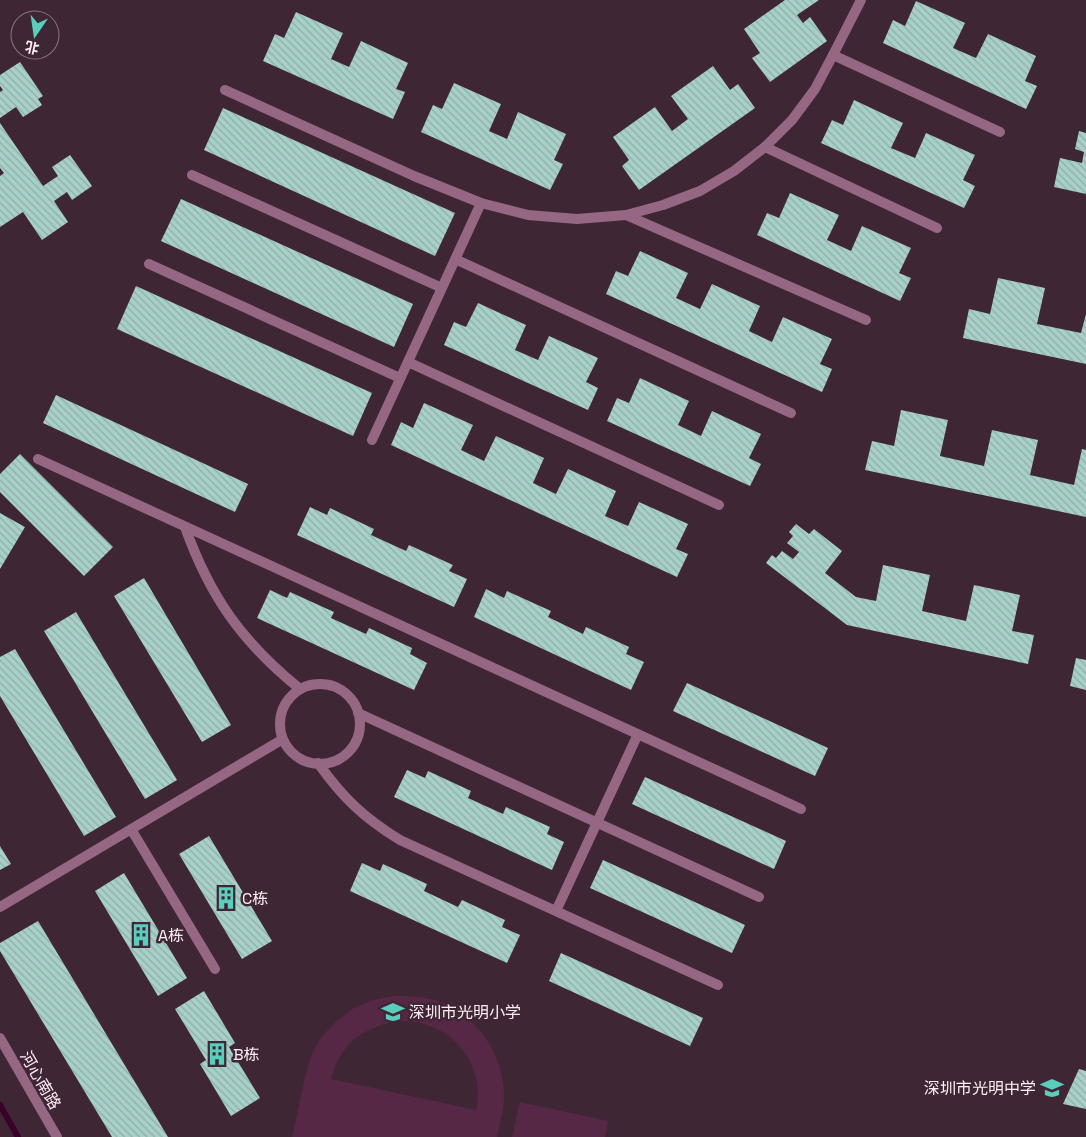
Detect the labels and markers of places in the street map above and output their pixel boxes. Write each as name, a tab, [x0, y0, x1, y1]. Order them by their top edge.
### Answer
building icon: C栋	[213, 885, 239, 911]
place label: C栋	[242, 888, 268, 909]
building icon: A栋	[128, 922, 154, 948]
place label: A栋	[158, 925, 184, 946]
school or university icon: 深圳市光明小学	[380, 999, 406, 1025]
place label: 深圳市光明小学	[409, 1002, 521, 1023]
building icon: B栋	[204, 1041, 230, 1067]
place label: B栋	[233, 1044, 260, 1065]
school or university icon: 深圳市光明中学	[1039, 1075, 1065, 1101]
place label: 深圳市光明中学	[924, 1078, 1036, 1099]

